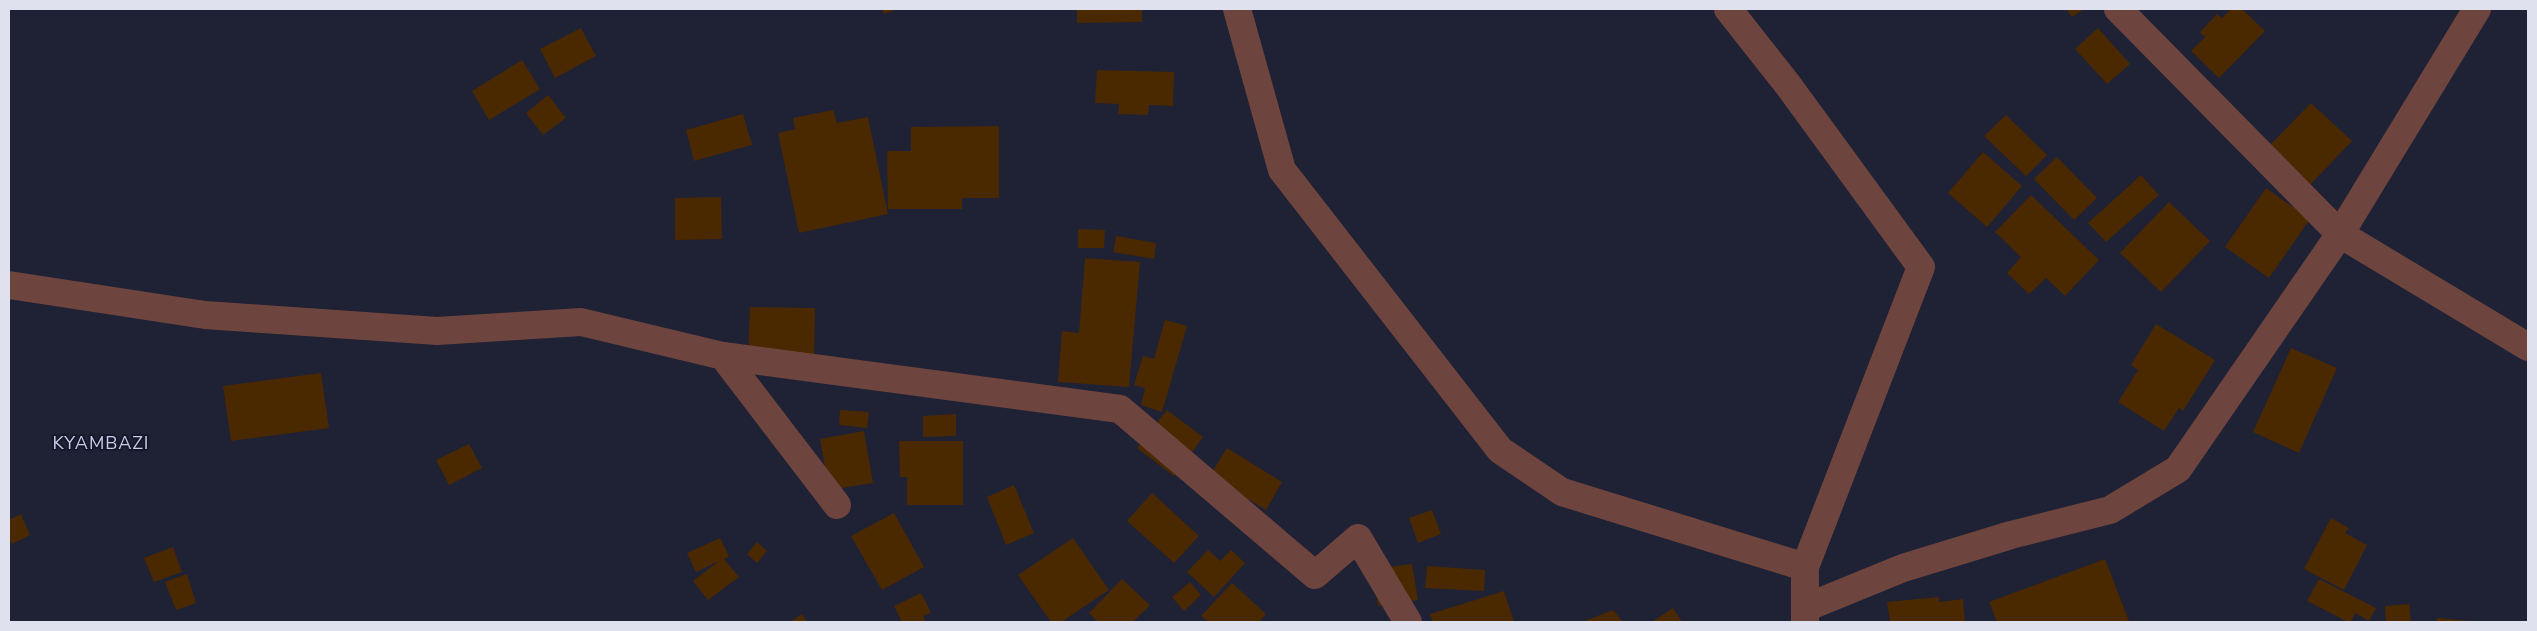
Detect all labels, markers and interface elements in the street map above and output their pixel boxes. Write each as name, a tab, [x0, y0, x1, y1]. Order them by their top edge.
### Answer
district label: KYAMBAZI	[52, 434, 150, 456]

